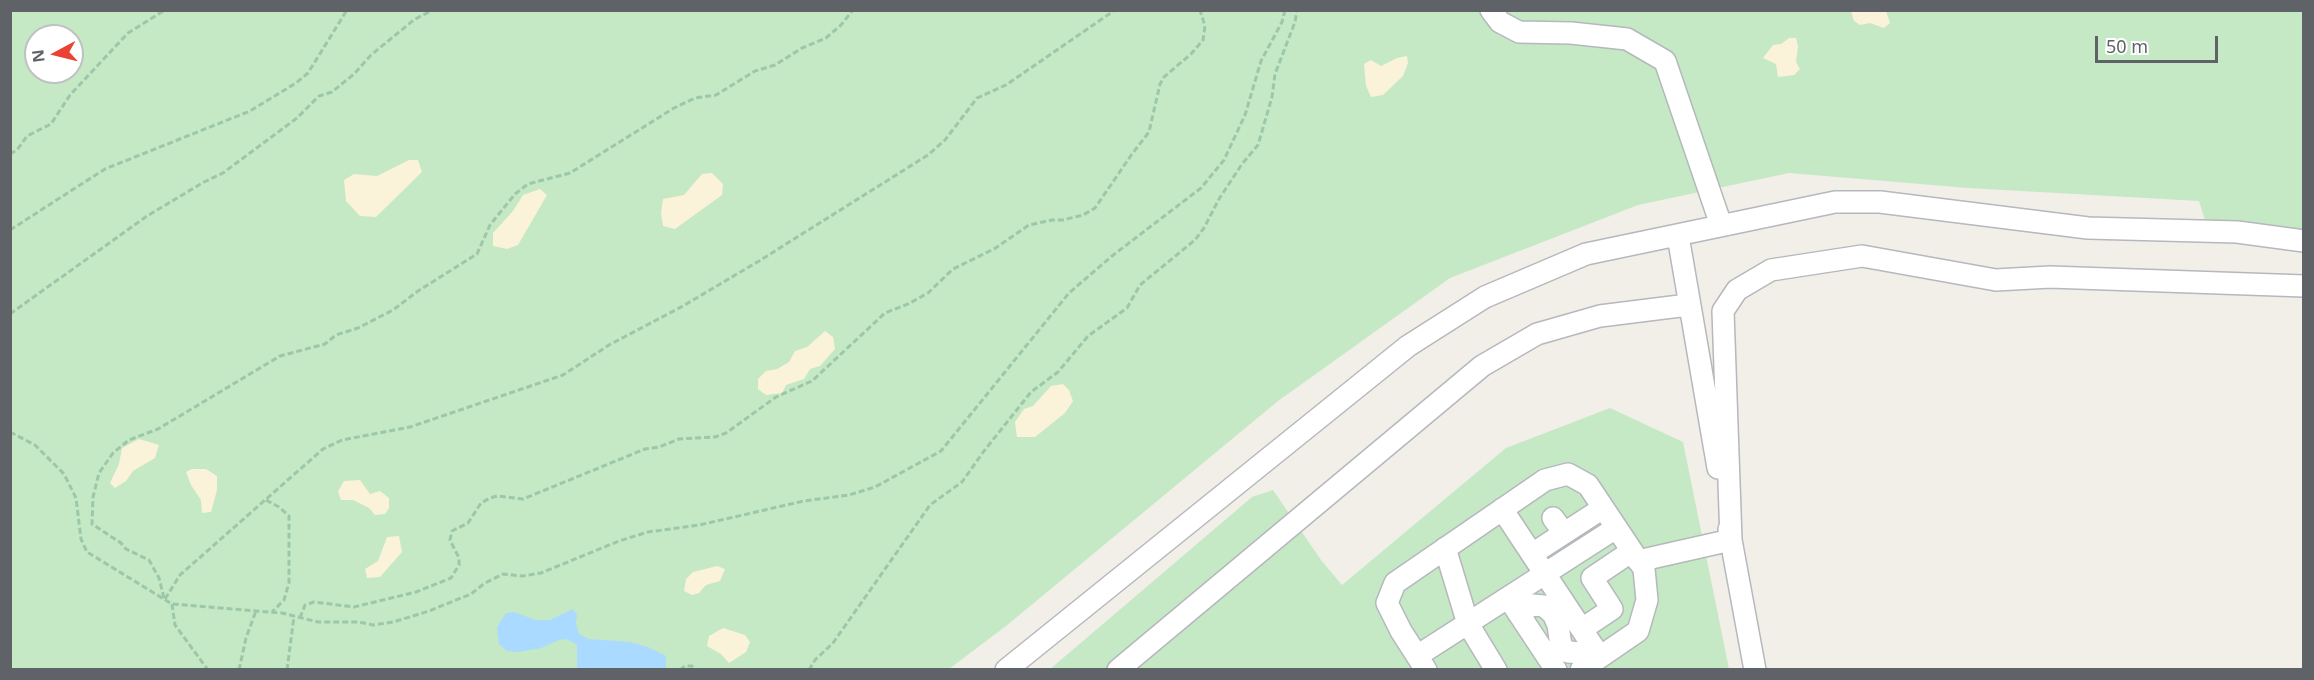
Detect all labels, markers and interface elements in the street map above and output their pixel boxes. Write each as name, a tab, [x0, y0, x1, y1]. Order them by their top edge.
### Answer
north arrow	[24, 24, 84, 84]
scale bar	[2098, 24, 2221, 62]
text: 50 m	[2106, 34, 2148, 58]
text: N	[26, 48, 50, 64]

